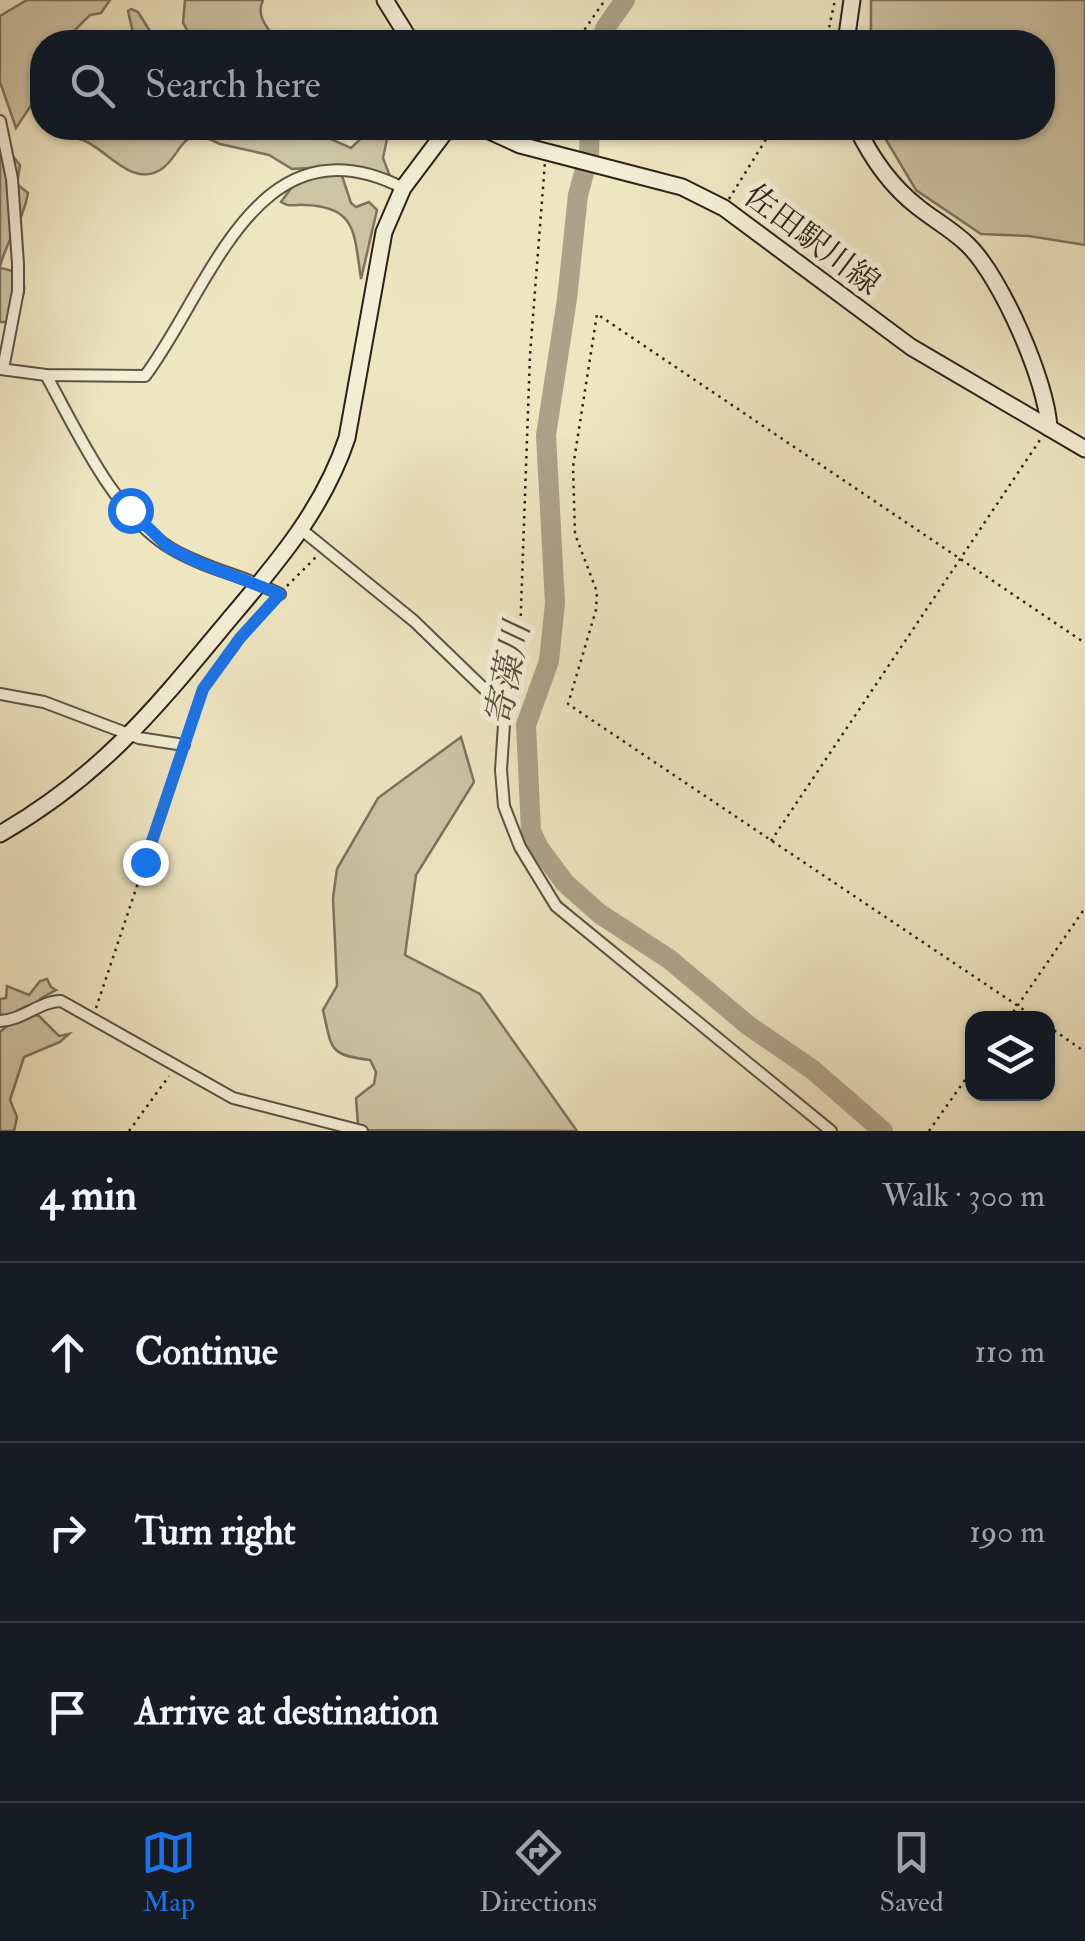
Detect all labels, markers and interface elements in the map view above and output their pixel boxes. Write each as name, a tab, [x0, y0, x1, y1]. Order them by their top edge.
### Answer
search box	[30, 30, 1055, 140]
icon: search	[65, 58, 120, 113]
text: Search here	[145, 61, 321, 109]
street label: 佐田駅川線	[736, 176, 888, 304]
route start	[108, 488, 154, 534]
water label: 寄藻川	[476, 614, 540, 730]
route end	[123, 840, 169, 886]
map controls	[965, 1011, 1055, 1101]
button: layers	[965, 1011, 1055, 1101]
text: 4 min	[40, 1170, 137, 1222]
text: Walk · 300 m	[882, 1176, 1045, 1216]
icon: ahead	[40, 1325, 95, 1380]
text: Continue	[135, 1328, 278, 1376]
text: 110 m	[974, 1332, 1045, 1372]
icon: right	[40, 1505, 95, 1560]
text: Turn right	[135, 1508, 296, 1556]
text: 190 m	[969, 1512, 1045, 1552]
icon: arrive	[40, 1685, 95, 1740]
text: Arrive at destination	[135, 1688, 439, 1736]
tab: Map	[141, 1825, 196, 1920]
tab: Directions	[479, 1825, 597, 1920]
tab: Saved	[880, 1825, 944, 1920]

